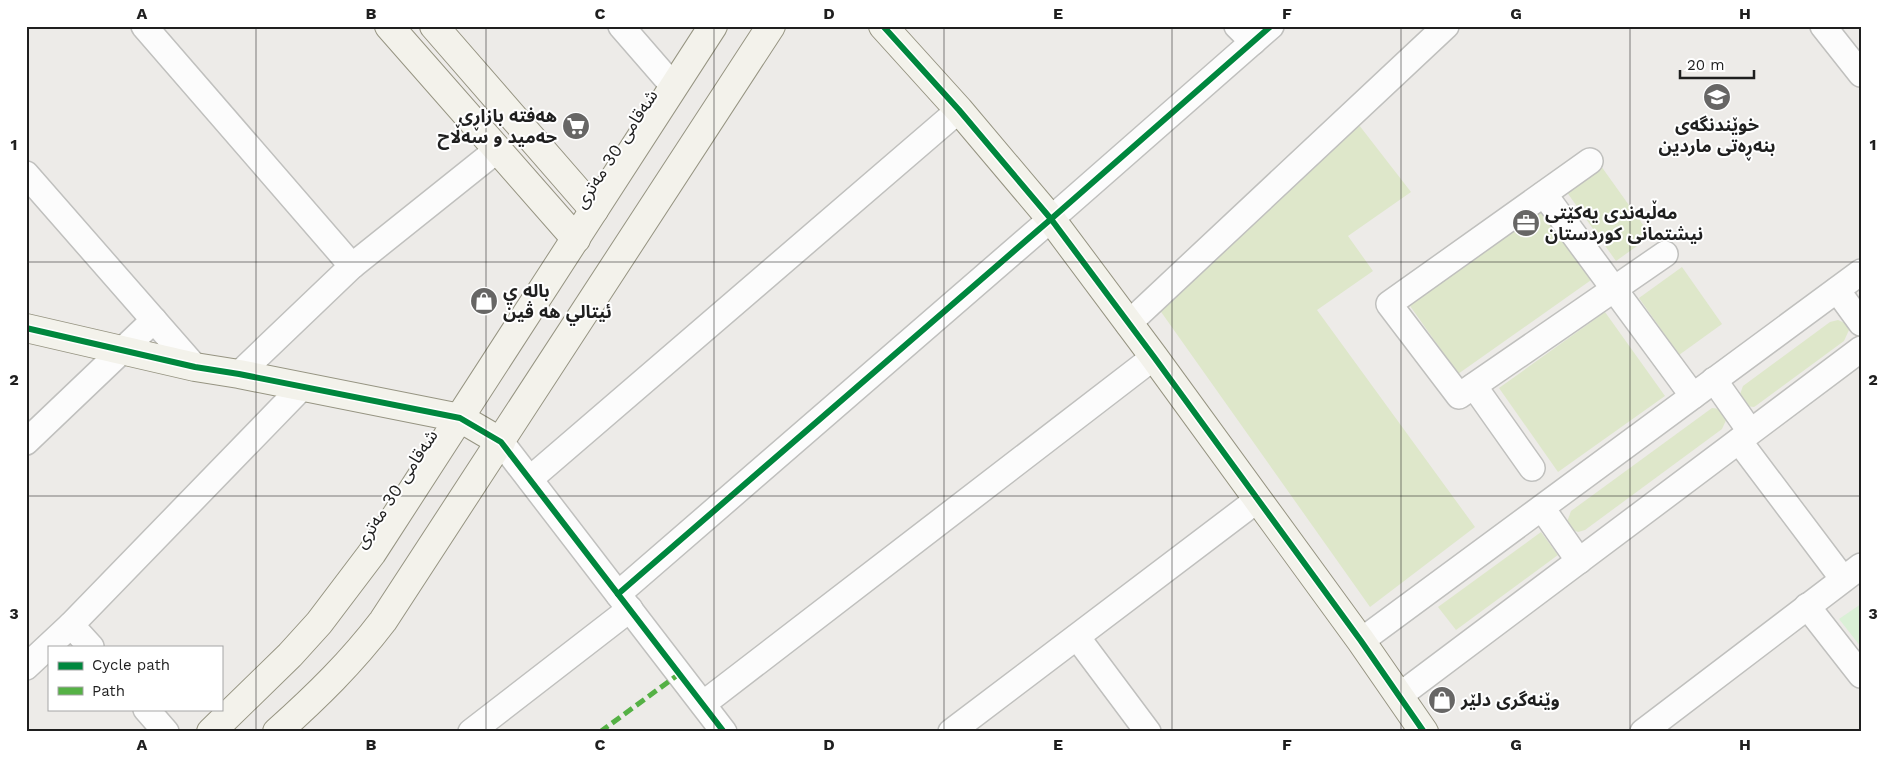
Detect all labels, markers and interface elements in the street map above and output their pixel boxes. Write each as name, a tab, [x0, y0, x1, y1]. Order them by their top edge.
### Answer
text: A	[137, 4, 148, 23]
text: B	[366, 4, 377, 23]
text: C	[595, 4, 606, 23]
text: D	[823, 4, 835, 23]
text: E	[1053, 4, 1063, 23]
text: F	[1282, 4, 1292, 23]
text: G	[1510, 4, 1522, 23]
text: H	[1739, 4, 1751, 23]
scale bar	[1680, 48, 1753, 80]
text: 20 m	[1687, 56, 1725, 74]
school or university icon: خوێندنگەی بنەڕەتی ماردین	[1702, 82, 1732, 112]
street label: شەقامی 30 مەتری	[569, 85, 663, 213]
place label: هەفتە بازاڕی حەمید و سەڵاح	[437, 105, 557, 150]
supermarket icon: هەفتە بازاڕی حەمید و سەڵاح	[561, 111, 591, 141]
place label: خوێندنگەی بنەڕەتی ماردین	[1658, 114, 1776, 161]
text: 1	[11, 135, 17, 154]
text: 1	[1870, 135, 1876, 154]
place label: مەڵبەندی یەکێتی نیشتمانی کوردستان	[1545, 200, 1703, 245]
office icon: مەڵبەندی یەکێتی نیشتمانی کوردستان	[1511, 208, 1541, 238]
place label: باله ي ئيتالي هه ڤين	[503, 280, 612, 326]
shop icon: باله ي ئيتالي هه ڤين	[469, 286, 499, 316]
text: 2	[9, 370, 19, 389]
text: 2	[1868, 370, 1878, 389]
street label: شەقامی 30 مەتری	[349, 425, 443, 553]
text: 3	[9, 604, 19, 623]
text: 3	[1868, 604, 1878, 623]
legend	[48, 646, 222, 710]
text: Cycle path	[92, 656, 170, 674]
text: Path	[92, 682, 125, 700]
shop icon: وێنەگری دلێر	[1427, 685, 1457, 715]
place label: وێنەگری دلێر	[1460, 689, 1560, 711]
text: A	[137, 735, 148, 754]
text: B	[366, 735, 377, 754]
text: C	[595, 735, 606, 754]
text: D	[823, 735, 835, 754]
text: E	[1053, 735, 1063, 754]
text: F	[1282, 735, 1292, 754]
text: G	[1510, 735, 1522, 754]
text: H	[1739, 735, 1751, 754]

